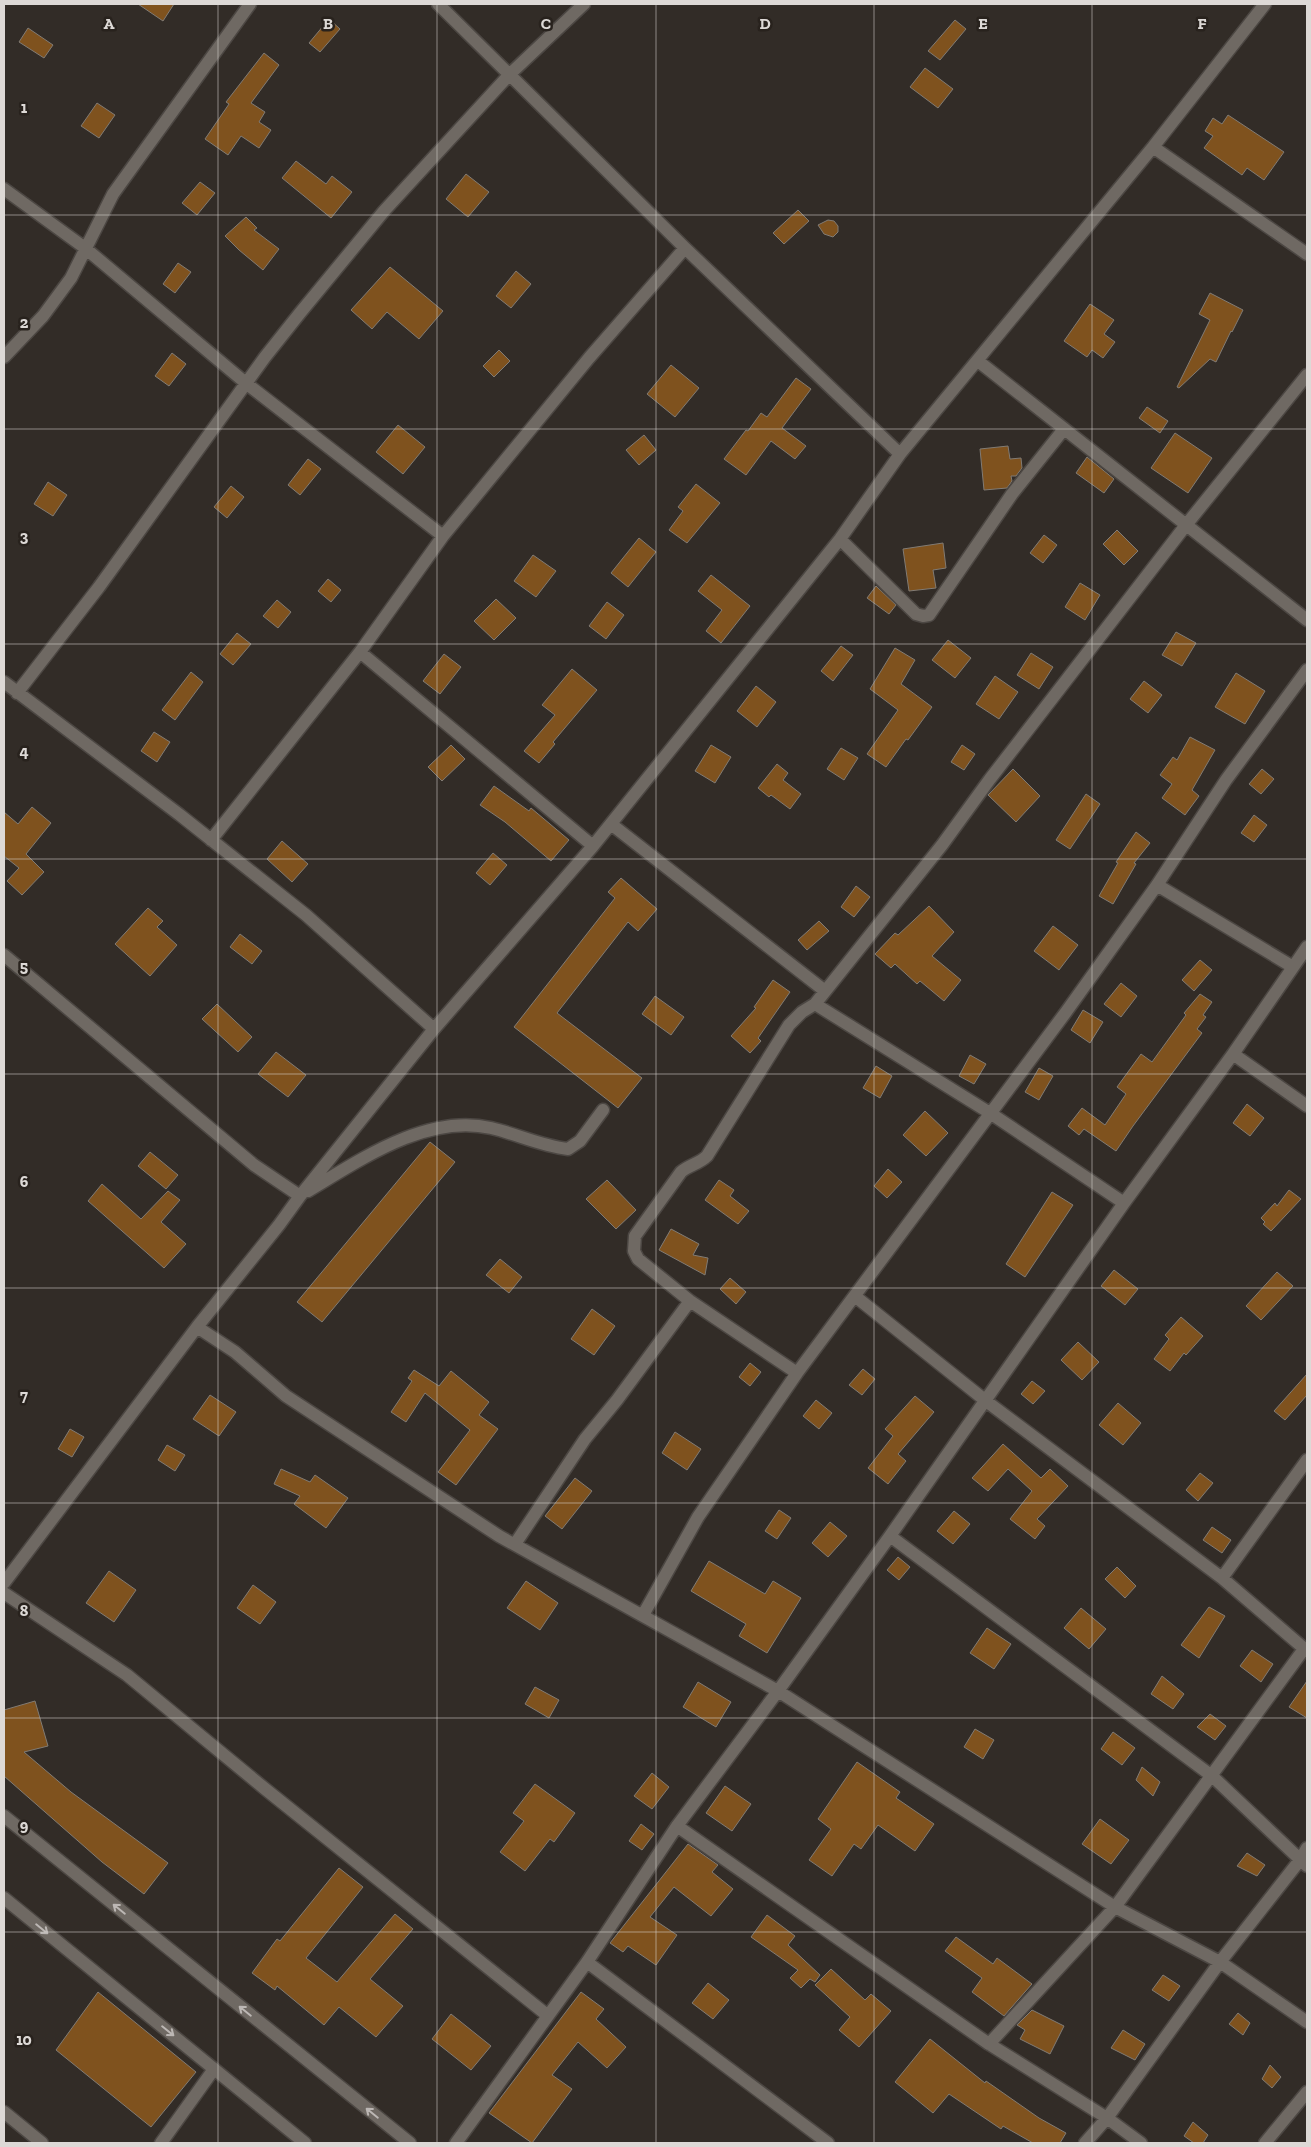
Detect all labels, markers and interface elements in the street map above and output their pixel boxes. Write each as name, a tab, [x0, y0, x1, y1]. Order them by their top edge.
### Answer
text: A	[104, 14, 115, 33]
text: B	[323, 14, 333, 33]
text: C	[541, 14, 551, 33]
text: D	[759, 14, 771, 33]
text: E	[978, 14, 988, 33]
text: F	[1197, 14, 1207, 33]
text: 1	[21, 98, 28, 117]
text: 2	[20, 313, 29, 332]
text: 3	[20, 527, 29, 546]
text: 4	[19, 742, 29, 761]
text: 5	[20, 957, 28, 976]
text: 6	[20, 1172, 29, 1191]
text: 7	[20, 1386, 28, 1405]
text: 8	[20, 1601, 29, 1620]
text: 9	[20, 1816, 29, 1835]
one-way arrow	[112, 1903, 125, 1914]
one-way arrow	[35, 1923, 48, 1934]
one-way arrow	[239, 2005, 252, 2016]
one-way arrow	[161, 2026, 174, 2037]
text: 10	[16, 2030, 32, 2049]
one-way arrow	[365, 2107, 378, 2118]

